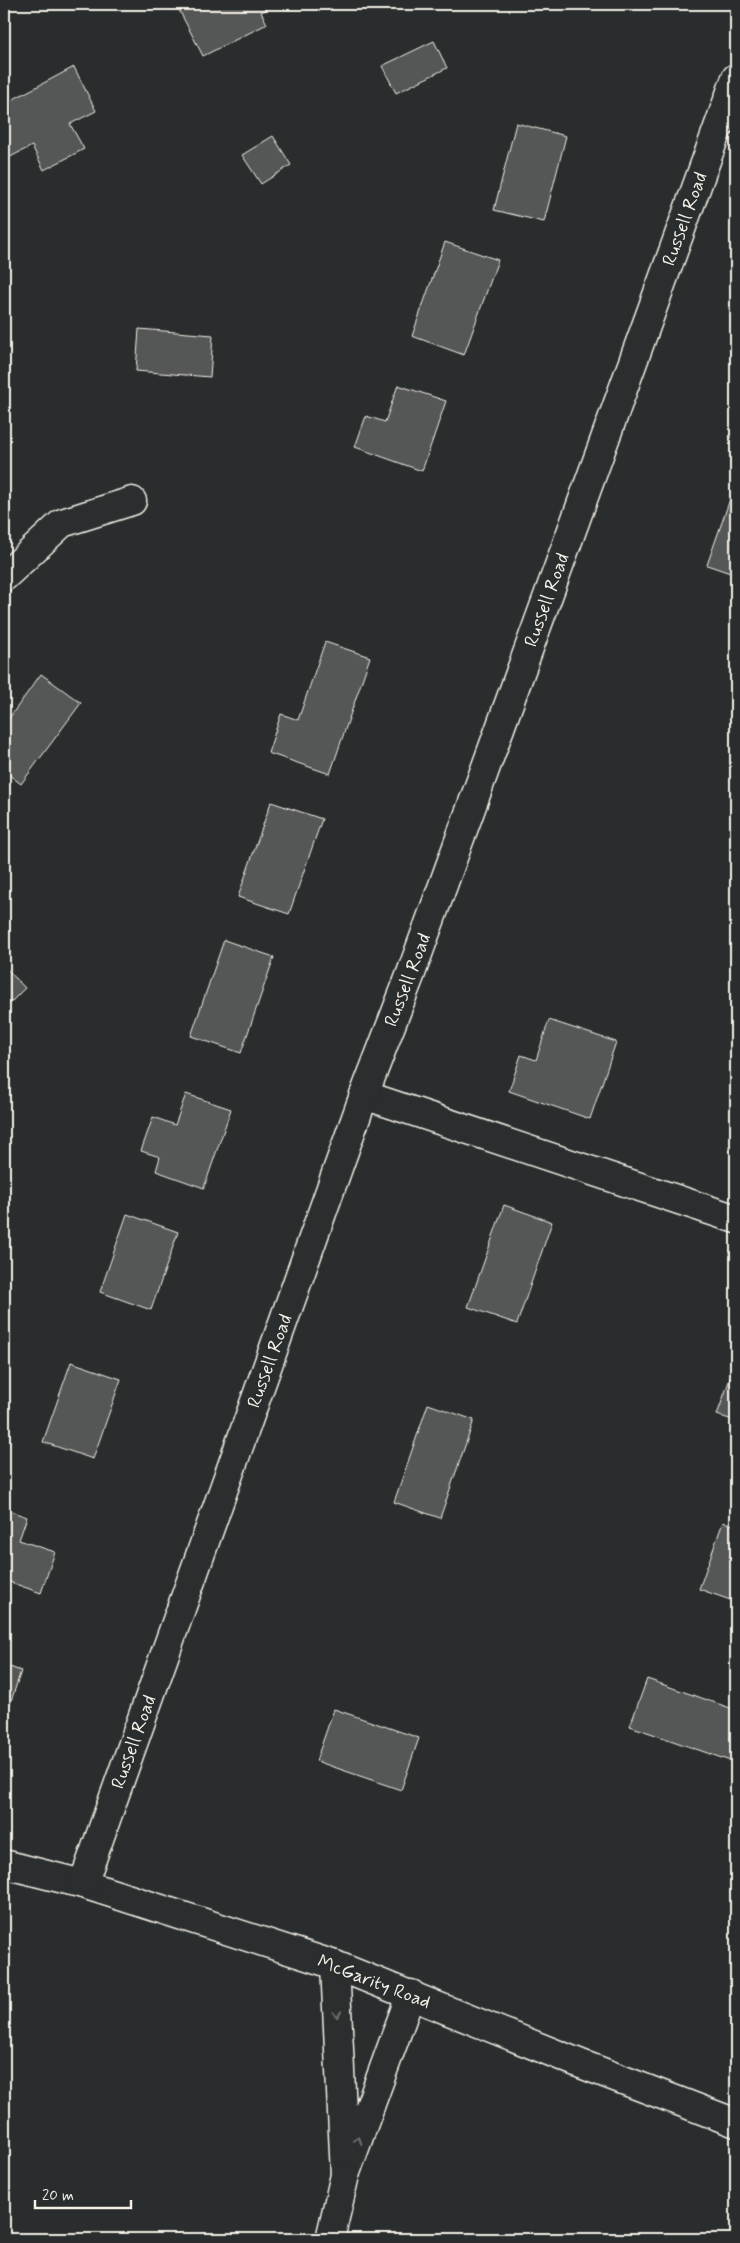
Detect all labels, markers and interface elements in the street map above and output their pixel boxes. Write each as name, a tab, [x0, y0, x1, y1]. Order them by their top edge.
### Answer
street label: Russell Road	[656, 169, 714, 269]
street label: Russell Road	[518, 550, 576, 650]
street label: Russell Road	[379, 930, 437, 1030]
street label: Russell Road	[241, 1311, 299, 1411]
street label: Russell Road	[105, 1692, 163, 1792]
street label: McGarity Road	[314, 1949, 434, 2015]
one-way arrow	[332, 2010, 343, 2018]
one-way arrow	[352, 2137, 362, 2145]
scale bar	[35, 2178, 131, 2210]
text: 20 m	[42, 2186, 74, 2206]

